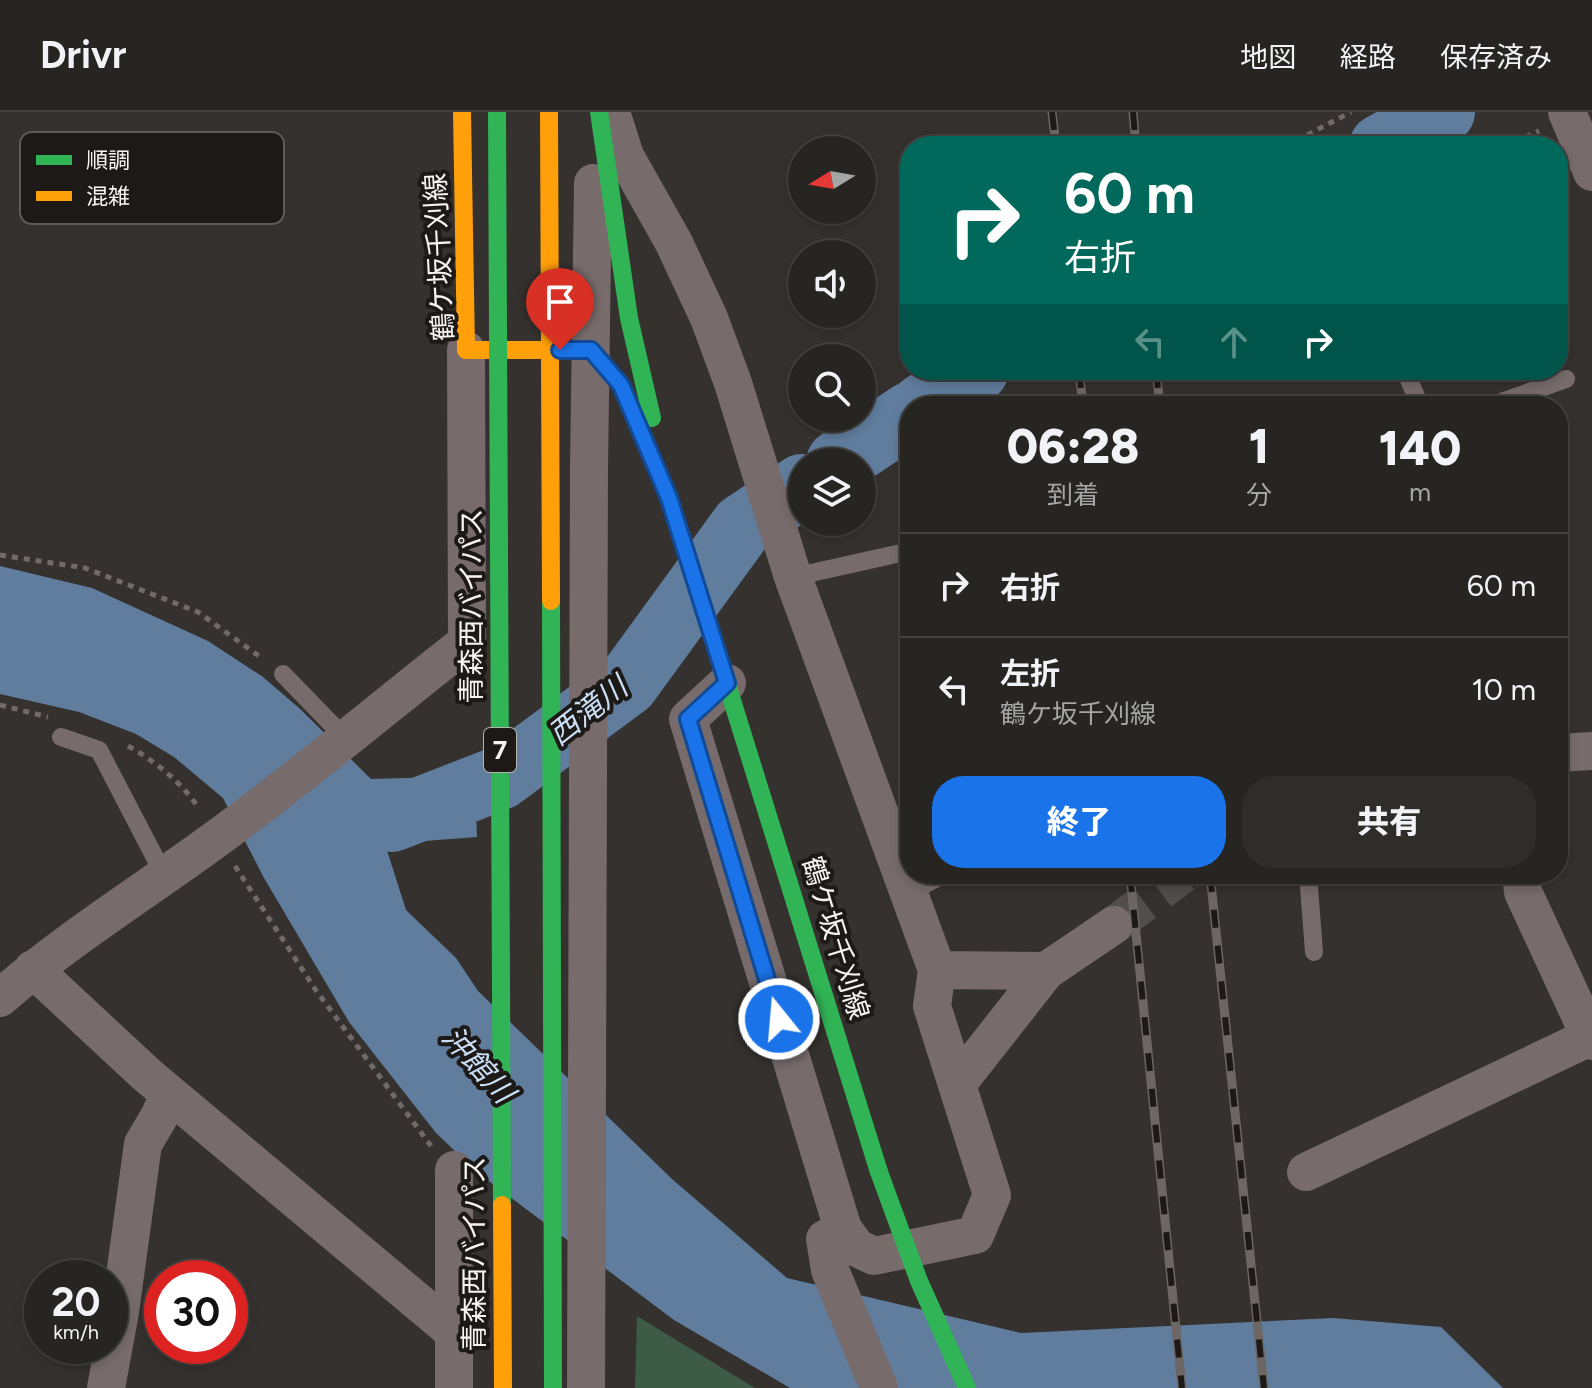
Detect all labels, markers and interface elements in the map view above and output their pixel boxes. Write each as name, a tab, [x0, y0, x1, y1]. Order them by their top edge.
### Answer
text: Drivr	[40, 32, 127, 78]
text: 地図	[1240, 40, 1296, 74]
text: 経路	[1340, 40, 1396, 74]
text: 保存済み	[1440, 40, 1552, 74]
legend	[20, 132, 284, 224]
north arrow	[788, 136, 876, 224]
map controls	[788, 136, 876, 536]
text: 順調	[86, 147, 130, 174]
text: 60 m	[1064, 160, 1195, 227]
icon: right	[932, 168, 1036, 272]
street label: 鶴ケ坂千刈線	[418, 172, 460, 342]
text: 混雑	[86, 183, 130, 210]
text: 右折	[1064, 236, 1136, 279]
button: sound	[788, 240, 876, 328]
pin	[526, 268, 594, 350]
icon: arrive	[538, 280, 582, 324]
icon: left	[1128, 320, 1172, 364]
icon: ahead	[1212, 320, 1256, 364]
icon: right	[1296, 320, 1340, 364]
button: search	[788, 344, 876, 432]
text: 06:28	[1007, 417, 1139, 475]
text: 1	[1249, 417, 1269, 475]
text: 140	[1379, 419, 1461, 477]
button: layers	[788, 448, 876, 536]
text: m	[1409, 476, 1431, 508]
text: 到着	[1047, 479, 1099, 511]
text: 分	[1246, 479, 1272, 511]
street label: 青森西バイパス	[454, 508, 488, 704]
icon: right	[932, 563, 976, 607]
text: 60 m	[1467, 567, 1536, 604]
text: 右折	[1000, 569, 1060, 606]
text: 左折	[1000, 655, 1060, 692]
water label: 西滝川	[541, 666, 637, 753]
icon: left	[932, 667, 976, 711]
text: 10 m	[1471, 671, 1536, 708]
text: 鶴ケ坂千刈線	[1000, 698, 1156, 730]
road number: 7	[484, 728, 516, 772]
button: 終了	[932, 776, 1226, 868]
button: 共有	[1242, 776, 1536, 868]
street label: 鶴ケ坂千刈線	[795, 853, 877, 1023]
position arrow	[737, 977, 821, 1061]
water label: 沖館川	[435, 1019, 524, 1113]
street label: 青森西バイパス	[457, 1156, 491, 1352]
speed limit sign: 30	[144, 1260, 248, 1364]
text: 20	[51, 1278, 101, 1326]
text: km/h	[53, 1320, 99, 1344]

